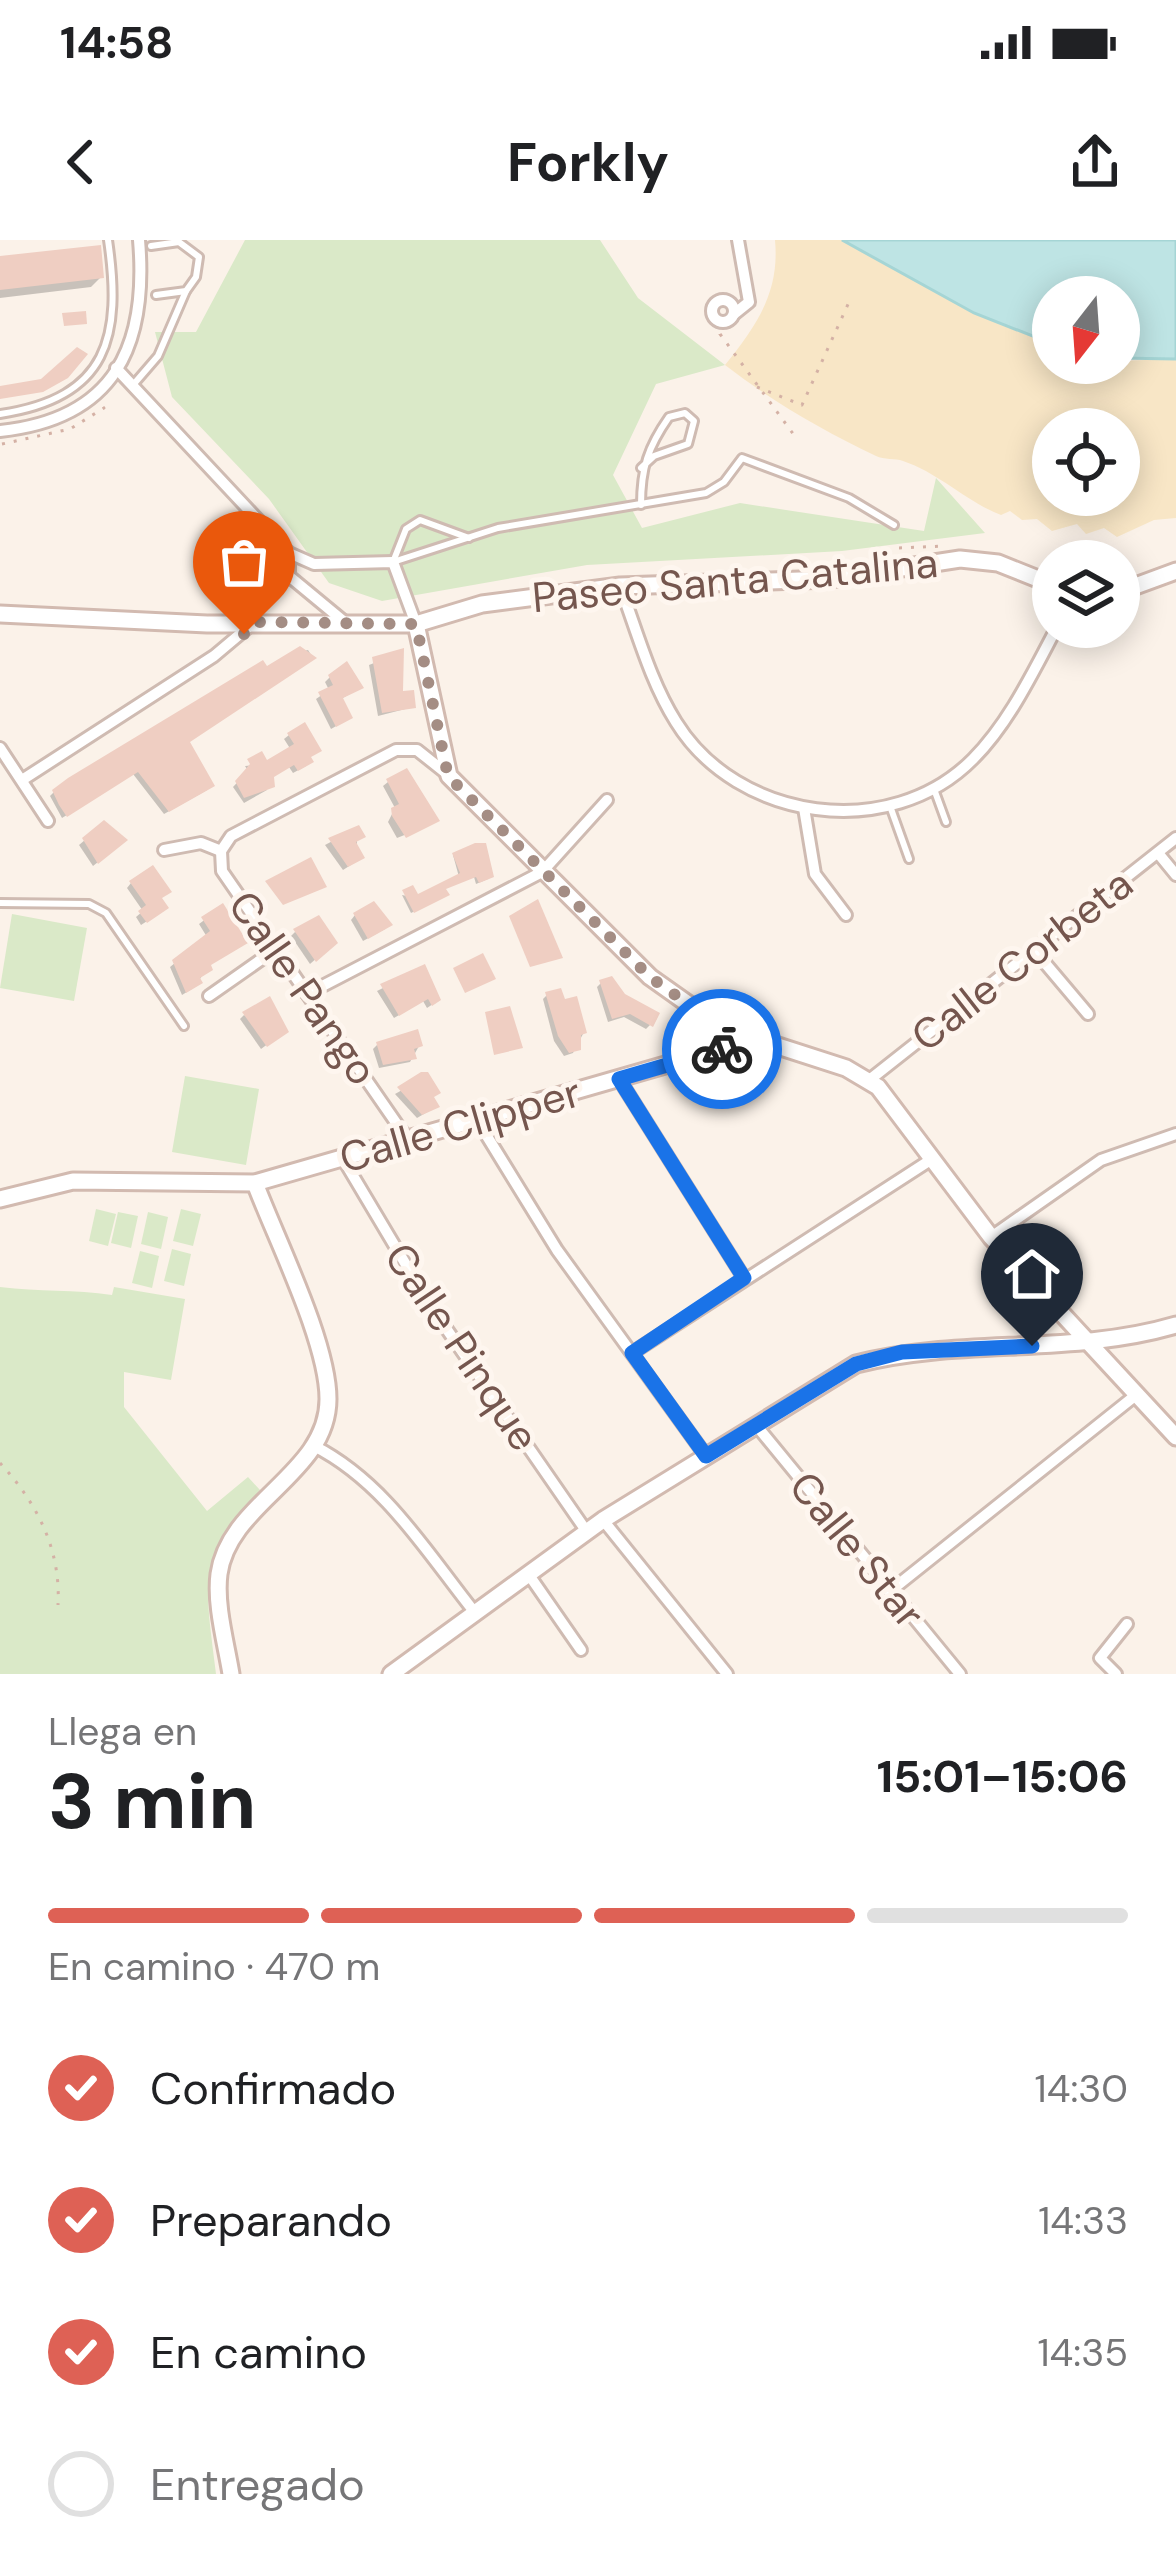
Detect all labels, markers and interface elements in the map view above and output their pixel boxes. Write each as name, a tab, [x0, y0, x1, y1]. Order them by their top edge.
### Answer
text: 14:58	[60, 13, 174, 72]
text: Forkly	[507, 127, 669, 198]
icon: back	[48, 129, 114, 195]
icon: share	[1062, 129, 1128, 195]
north arrow	[1032, 276, 1140, 384]
map controls	[1032, 276, 1140, 648]
button: locate	[1032, 408, 1140, 516]
pin	[193, 511, 295, 634]
icon: bag	[211, 529, 277, 595]
street label: Paseo Santa Catalina	[530, 535, 940, 625]
button: layers	[1032, 540, 1140, 648]
street label: Calle Corbeta	[900, 856, 1144, 1064]
street label: Calle Pango	[216, 880, 390, 1096]
courier	[662, 989, 782, 1109]
icon: bike	[689, 1016, 755, 1082]
street label: Calle Clipper	[333, 1064, 587, 1186]
pin	[981, 1223, 1083, 1346]
street label: Calle Pinque	[372, 1232, 552, 1462]
icon: home	[999, 1241, 1065, 1307]
street label: Calle Star	[777, 1460, 937, 1640]
text: Llega en	[48, 1706, 197, 1757]
text: 15:01–15:06	[877, 1747, 1128, 1806]
text: 3 min	[48, 1751, 256, 1852]
text: En camino · 470 m	[48, 1941, 380, 1992]
icon: check	[48, 2055, 114, 2121]
text: Confirmado	[150, 2059, 396, 2118]
text: 14:30	[1035, 2063, 1128, 2114]
icon: check	[48, 2187, 114, 2253]
text: Preparando	[150, 2191, 392, 2250]
text: 14:33	[1038, 2195, 1128, 2246]
icon: check	[48, 2319, 114, 2385]
text: En camino	[150, 2323, 367, 2382]
text: 14:35	[1037, 2327, 1128, 2378]
text: Entregado	[150, 2455, 365, 2514]

